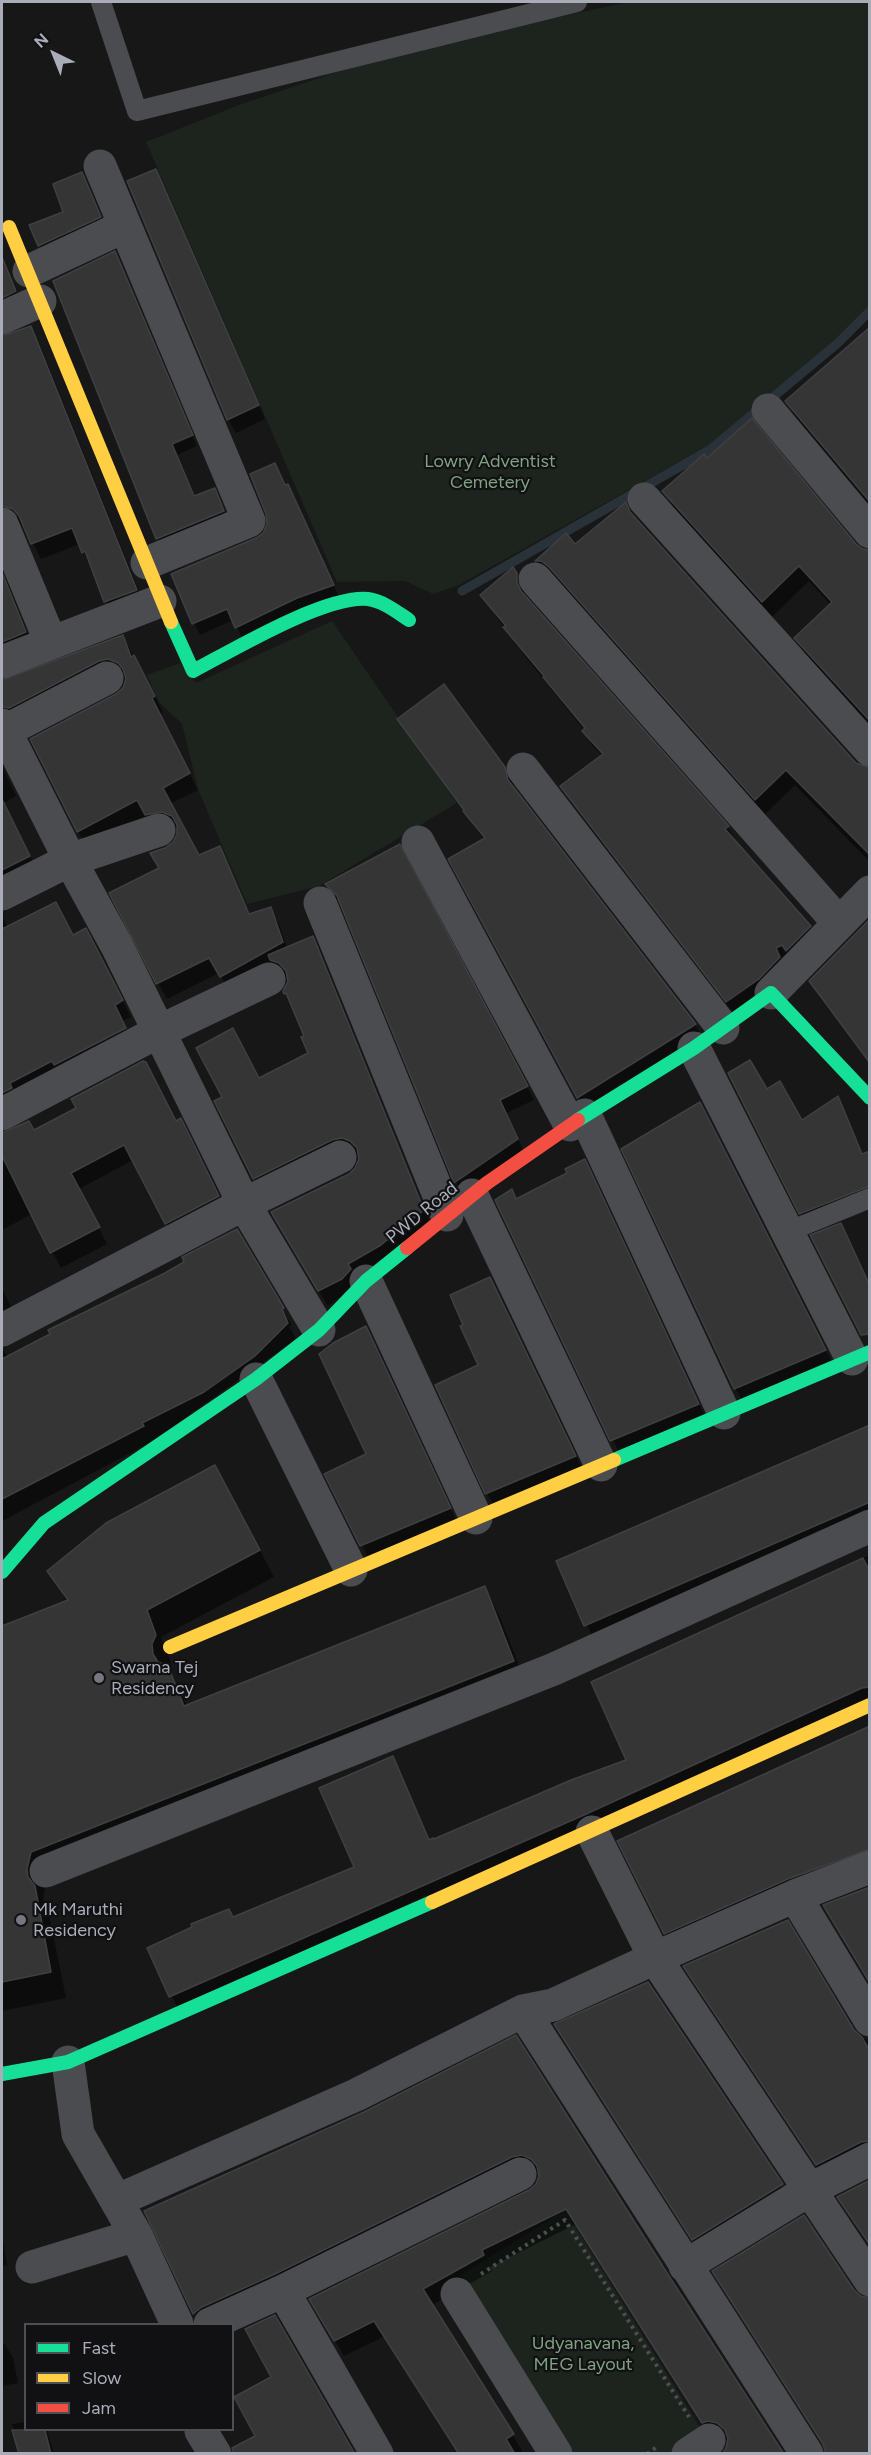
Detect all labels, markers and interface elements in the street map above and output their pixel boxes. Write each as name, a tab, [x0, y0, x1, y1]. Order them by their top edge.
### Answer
north arrow	[24, 24, 84, 84]
text: N	[30, 29, 52, 52]
park label: Lowry Adventist Cemetery	[424, 451, 556, 494]
street label: PWD Road	[382, 1178, 462, 1248]
place label: Swarna Tej Residency	[111, 1657, 198, 1700]
marker: Swarna Tej Residency	[92, 1671, 106, 1685]
place label: Mk Maruthi Residency	[33, 1899, 123, 1942]
marker: Mk Maruthi Residency	[14, 1913, 28, 1927]
legend	[24, 2323, 234, 2431]
park label: Udyanavana, MEG Layout	[532, 2333, 634, 2376]
text: Fast	[82, 2337, 116, 2359]
text: Slow	[82, 2367, 121, 2389]
text: Jam	[82, 2397, 116, 2419]

